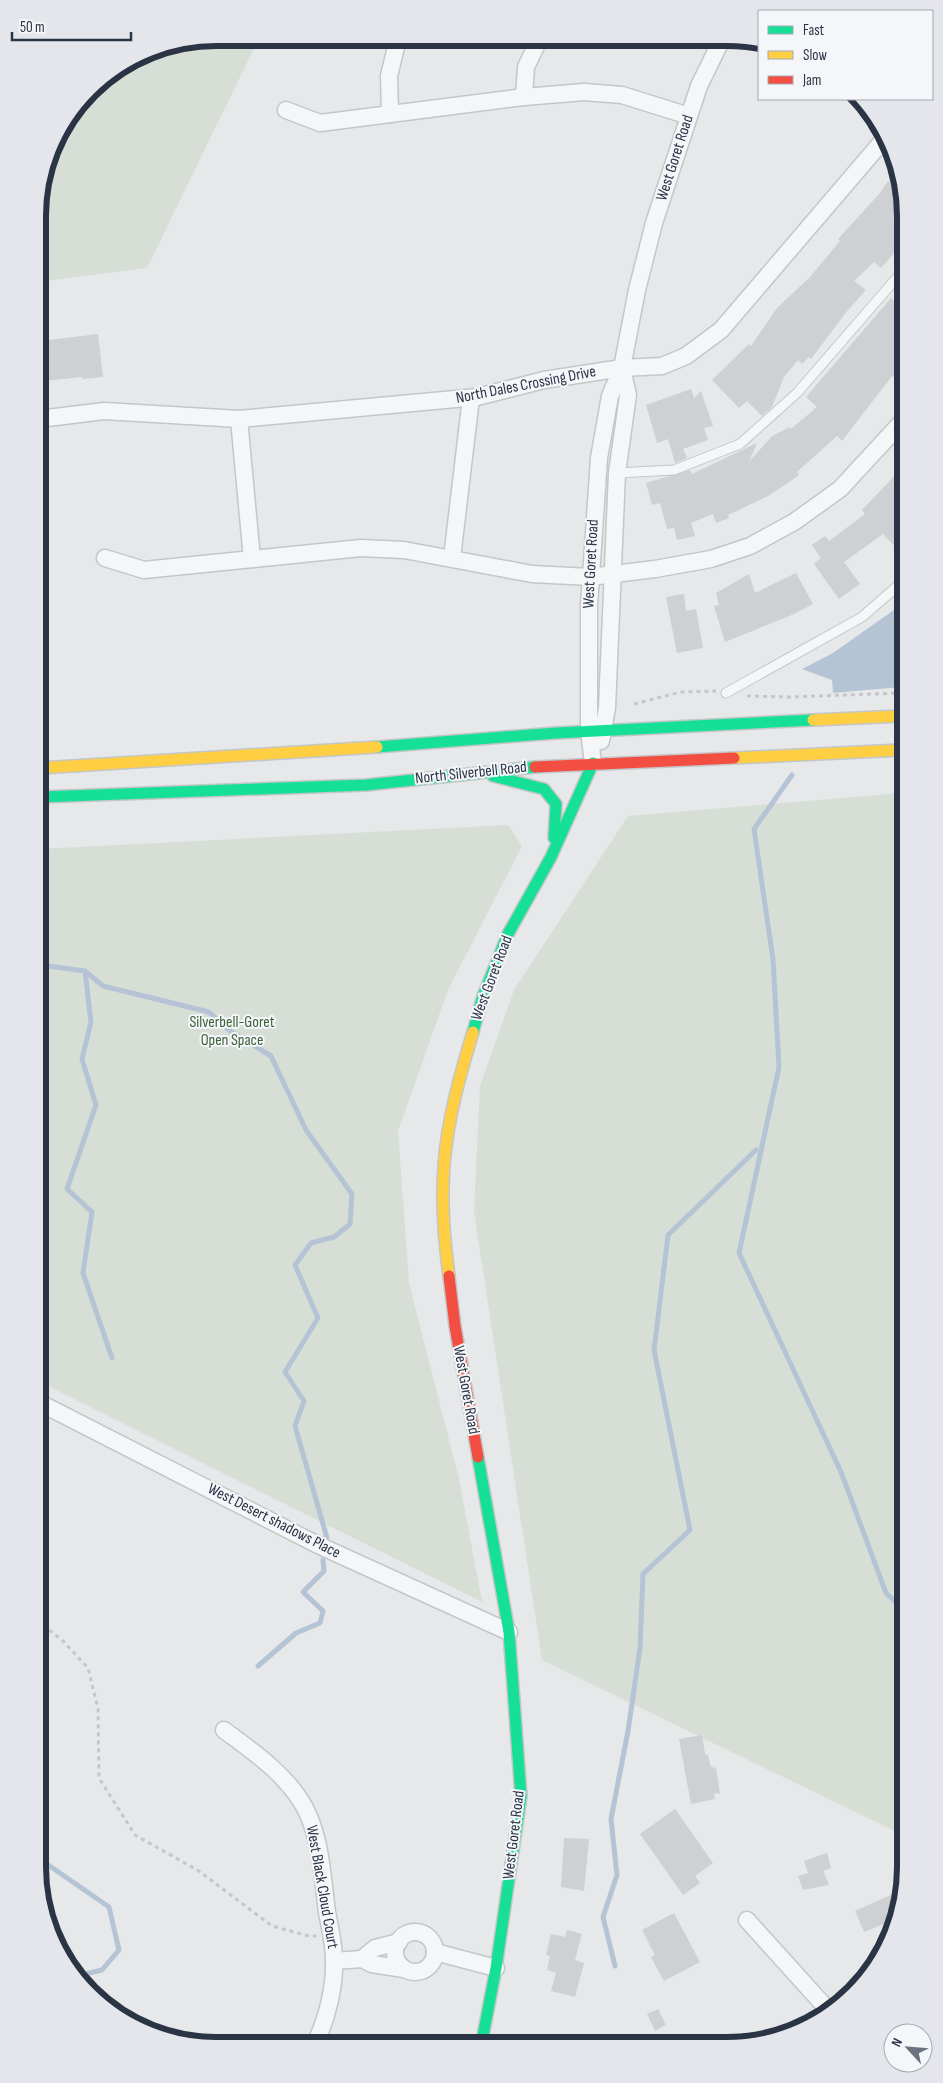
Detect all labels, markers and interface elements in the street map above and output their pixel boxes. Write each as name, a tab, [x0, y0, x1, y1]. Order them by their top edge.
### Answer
scale bar	[12, 10, 131, 42]
legend	[758, 10, 933, 100]
text: 50 m	[20, 18, 45, 37]
text: Fast	[803, 21, 825, 40]
text: Slow	[803, 46, 827, 65]
text: Jam	[802, 71, 821, 90]
street label: West Goret Road	[652, 113, 698, 203]
street label: North Dales Crossing Drive	[454, 362, 598, 408]
street label: West Goret Road	[579, 519, 603, 609]
street label: North Silverbell Road	[414, 758, 528, 788]
street label: West Goret Road	[467, 933, 517, 1023]
park label: Silverbell-Goret Open Space	[189, 1013, 275, 1050]
street label: West Goret Road	[449, 1344, 483, 1436]
street label: West Desert shadows Place	[204, 1479, 344, 1563]
street label: West Goret Road	[499, 1790, 529, 1880]
street label: West Black Cloud Court	[302, 1824, 342, 1950]
north arrow	[883, 2023, 933, 2073]
text: N	[887, 2035, 906, 2050]

